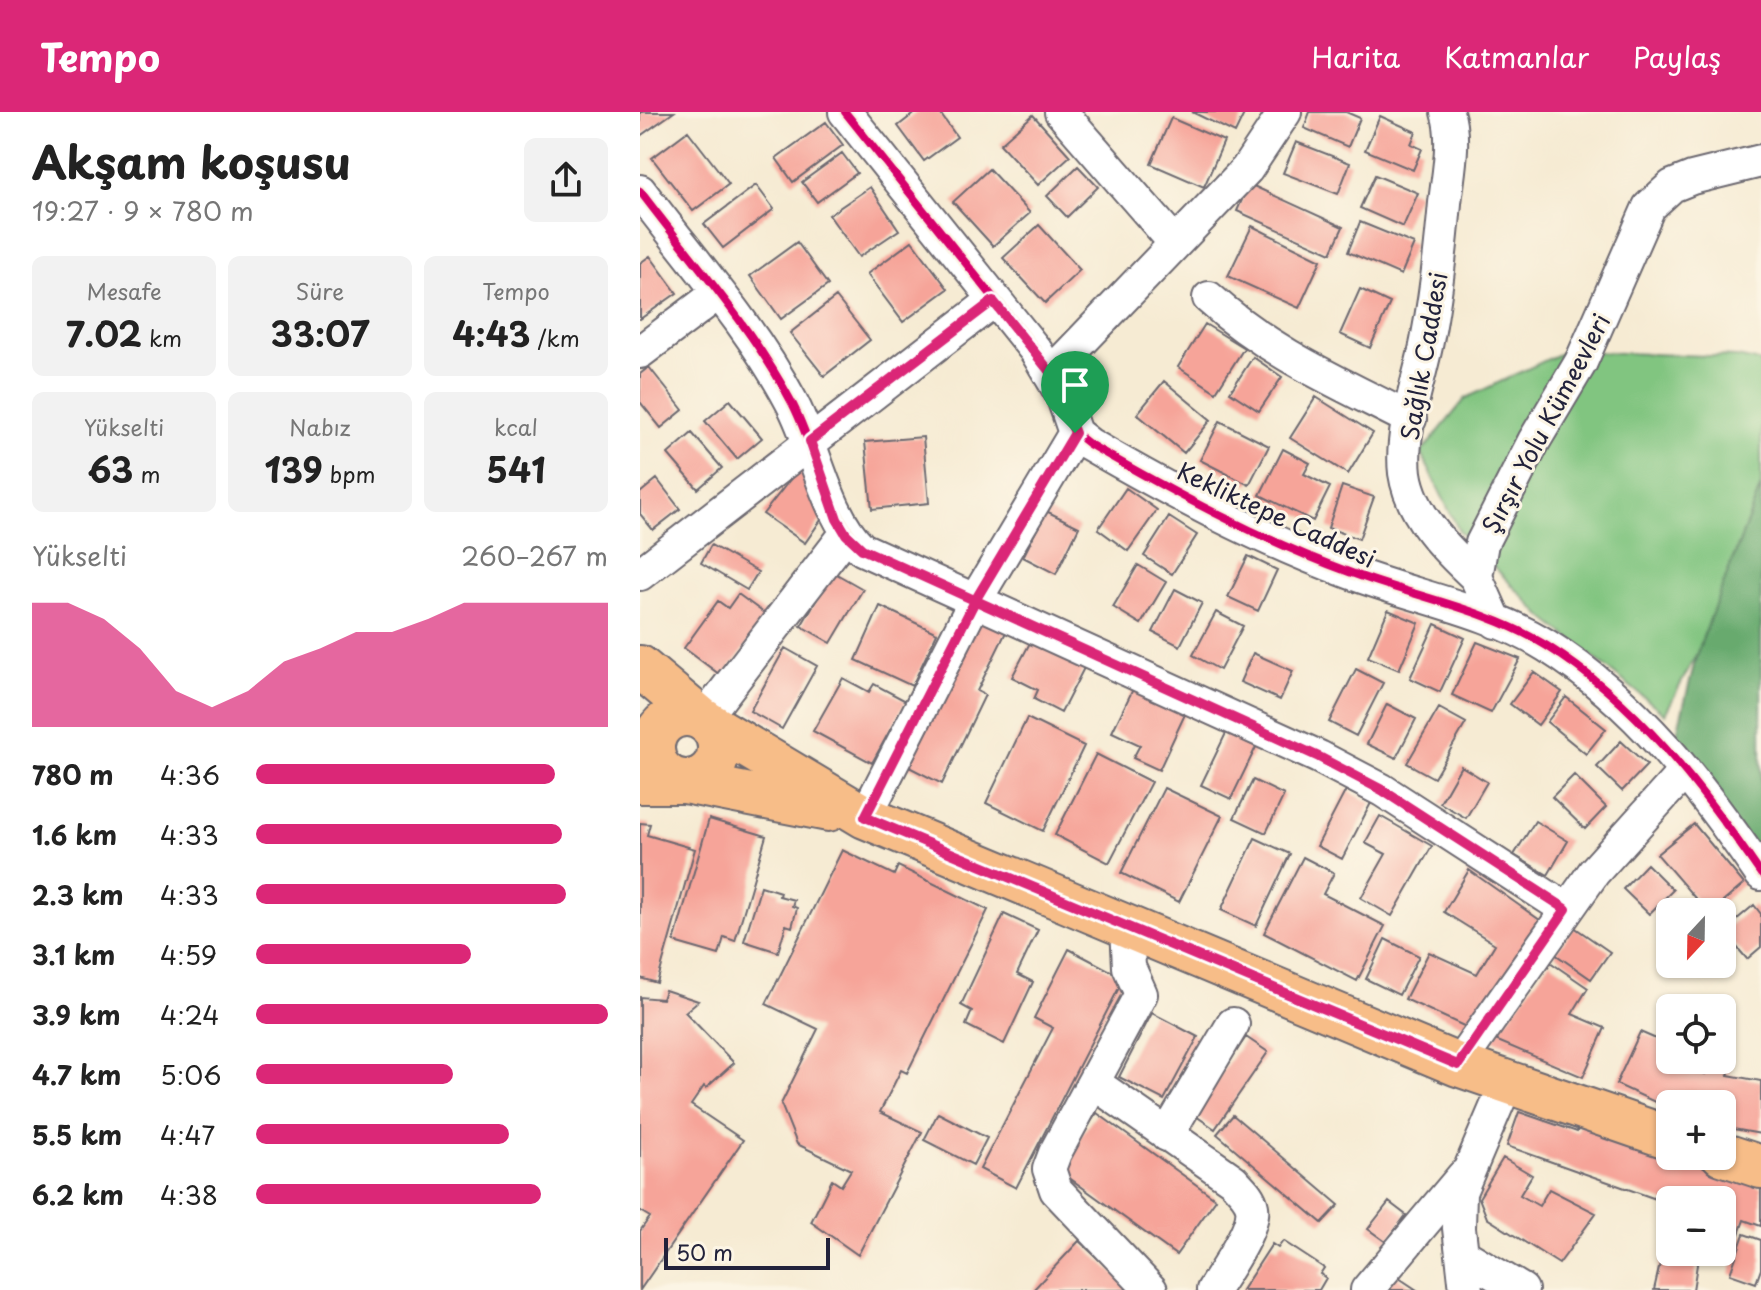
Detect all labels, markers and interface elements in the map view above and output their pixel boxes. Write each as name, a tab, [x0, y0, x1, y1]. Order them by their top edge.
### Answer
text: Tempo	[40, 28, 160, 85]
text: Harita	[1311, 35, 1400, 78]
text: Katmanlar	[1444, 35, 1589, 78]
text: Paylaş	[1633, 35, 1721, 78]
text: Akşam koşusu	[32, 128, 351, 194]
button: share	[524, 138, 608, 222]
text: 19:27 · 9 × 780 m	[32, 191, 254, 230]
street label: Sağlık Caddesi	[1391, 269, 1455, 443]
text: Mesafe	[86, 274, 162, 307]
text: Süre	[296, 274, 344, 307]
text: Tempo	[482, 274, 550, 307]
text: 7.02	[66, 307, 142, 359]
text: 33:07	[271, 307, 369, 359]
text: 4:43	[452, 307, 530, 359]
street label: Şırşır Yolu Kümeevleri	[1472, 307, 1618, 539]
text: km	[142, 321, 182, 354]
text: /km	[530, 321, 580, 354]
pin	[1041, 351, 1109, 433]
icon: arrive	[1053, 363, 1097, 407]
text: Yükselti	[84, 410, 164, 443]
text: Nabız	[289, 410, 351, 443]
text: kcal	[494, 410, 538, 443]
text: 63	[88, 443, 133, 495]
text: 139	[264, 443, 323, 495]
text: 541	[486, 443, 546, 495]
street label: Kekliktepe Caddesi	[1172, 452, 1382, 576]
text: m	[133, 457, 160, 490]
text: bpm	[323, 457, 376, 490]
text: Yükselti	[32, 536, 127, 575]
text: 260–267 m	[461, 536, 608, 575]
text: 780 m	[32, 755, 114, 794]
text: 4:36	[160, 755, 220, 794]
text: 1.6 km	[32, 815, 117, 854]
text: 4:33	[160, 815, 219, 854]
text: 2.3 km	[32, 875, 124, 914]
text: 4:33	[160, 875, 219, 914]
north arrow	[1656, 898, 1736, 978]
map controls	[1656, 898, 1736, 1266]
text: 3.1 km	[32, 935, 115, 974]
text: 4:59	[160, 935, 217, 974]
button: locate	[1656, 994, 1736, 1074]
text: 3.9 km	[32, 995, 121, 1034]
text: 4:24	[160, 995, 220, 1034]
text: 4.7 km	[32, 1055, 121, 1094]
text: 5:06	[160, 1055, 221, 1094]
button: +	[1656, 1090, 1736, 1170]
text: 5.5 km	[32, 1115, 122, 1154]
text: 4:47	[160, 1115, 215, 1154]
text: 6.2 km	[32, 1175, 124, 1214]
text: 4:38	[160, 1175, 218, 1214]
button: −	[1656, 1186, 1736, 1266]
scale bar	[664, 1234, 830, 1270]
text: 50 m	[676, 1235, 733, 1268]

